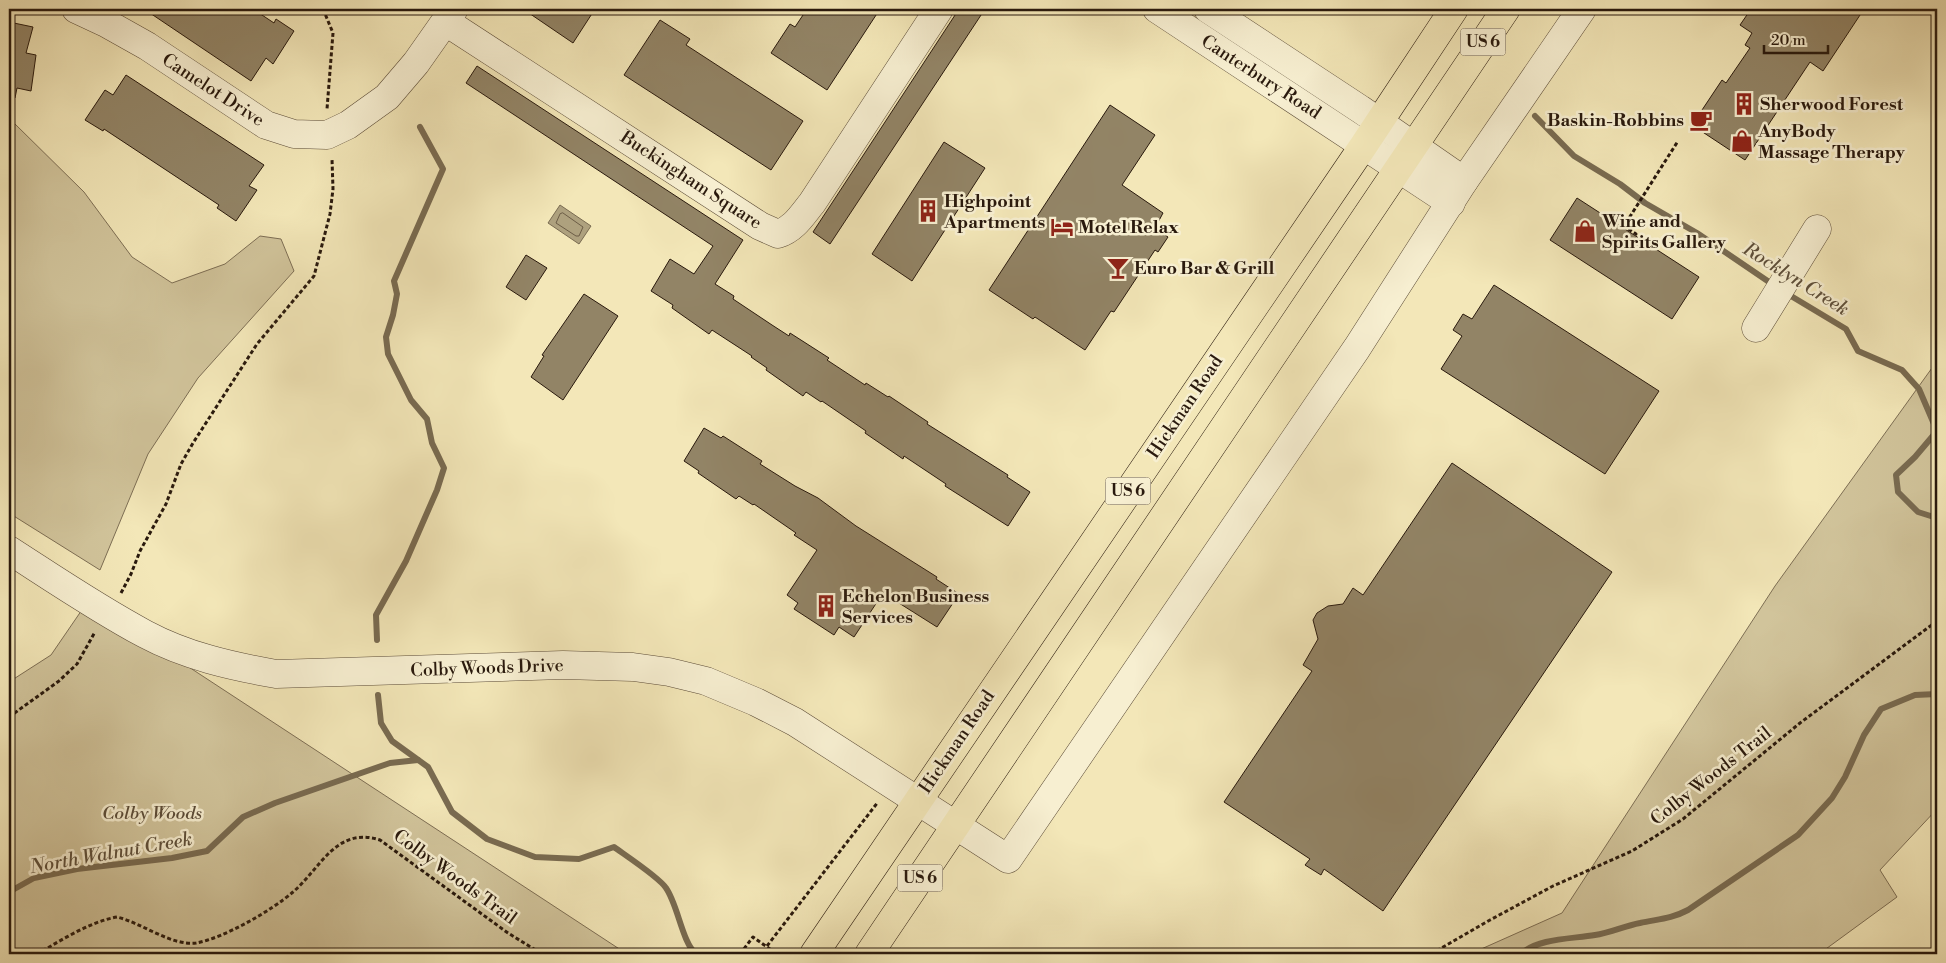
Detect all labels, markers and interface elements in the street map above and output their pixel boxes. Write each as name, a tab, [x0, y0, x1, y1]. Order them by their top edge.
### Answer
scale bar	[1764, 22, 1827, 54]
road number: US 6	[1460, 28, 1506, 56]
street label: Canterbury Road	[1197, 30, 1326, 125]
text: 20 m	[1771, 31, 1806, 50]
street label: Camelot Drive	[157, 48, 269, 132]
building icon: Sherwood Forest	[1731, 91, 1757, 117]
place label: Sherwood Forest	[1760, 93, 1904, 116]
cafe icon: Baskin-Robbins	[1688, 107, 1714, 133]
place label: Baskin-Robbins	[1547, 109, 1684, 132]
place label: AnyBody Massage Therapy	[1757, 120, 1906, 164]
street label: Buckingham Square	[615, 125, 766, 234]
shop icon: AnyBody Massage Therapy	[1729, 128, 1755, 154]
place label: Highpoint Apartments	[943, 190, 1045, 234]
building icon: Highpoint Apartments	[915, 198, 941, 224]
place label: Wine and Spirits Gallery	[1601, 210, 1727, 254]
hotel icon: Motel Relax	[1049, 214, 1075, 240]
place label: Motel Relax	[1078, 216, 1179, 239]
shop icon: Wine and Spirits Gallery	[1572, 218, 1598, 244]
water label: Rocklyn Creek	[1738, 236, 1853, 321]
bar icon: Euro Bar & Grill	[1105, 255, 1131, 281]
place label: Euro Bar & Grill	[1134, 257, 1274, 280]
street label: Hickman Road	[1142, 350, 1228, 463]
road number: US 6	[1106, 478, 1150, 504]
place label: Echelon Business Services	[842, 585, 989, 629]
building icon: Echelon Business Services	[813, 593, 839, 619]
street label: Colby Woods Drive	[410, 654, 564, 682]
street label: Hickman Road	[914, 685, 1000, 798]
street label: Colby Woods Trail	[1646, 721, 1777, 830]
park label: Colby Woods	[102, 802, 202, 825]
street label: Colby Woods Trail	[389, 824, 522, 930]
water label: North Walnut Creek	[27, 827, 194, 879]
road number: US 6	[898, 864, 942, 891]

